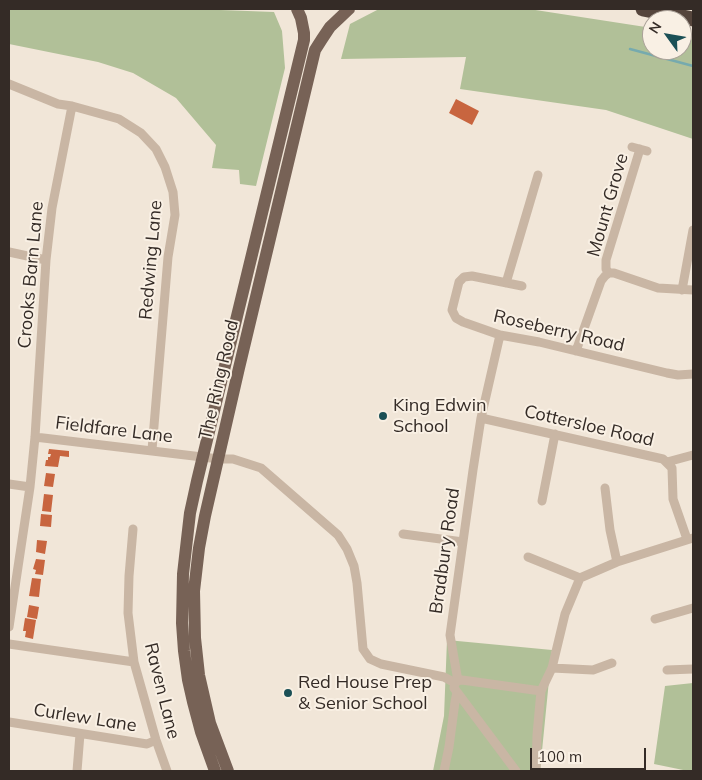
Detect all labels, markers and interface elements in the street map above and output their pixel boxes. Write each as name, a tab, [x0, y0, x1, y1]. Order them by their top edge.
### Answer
north arrow	[642, 10, 692, 60]
text: N	[645, 18, 666, 37]
street label: Mount Grove	[583, 151, 633, 259]
street label: Redwing Lane	[135, 199, 167, 321]
street label: Crooks Barn Lane	[14, 200, 48, 350]
street label: Roseberry Road	[491, 305, 627, 357]
street label: The Ring Road	[195, 318, 243, 442]
place label: King Edwin School	[393, 395, 487, 438]
street label: Cottersloe Road	[522, 401, 656, 451]
marker: King Edwin School	[377, 410, 389, 422]
street label: Fieldfare Lane	[54, 412, 174, 448]
street label: Bradbury Road	[425, 487, 465, 615]
street label: Raven Lane	[140, 641, 184, 741]
place label: Red House Prep & Senior School	[298, 672, 432, 714]
marker: Red House Prep & Senior School	[282, 687, 294, 699]
street label: Curlew Lane	[32, 699, 138, 737]
scale bar	[532, 738, 648, 770]
text: 100 m	[538, 747, 582, 766]

